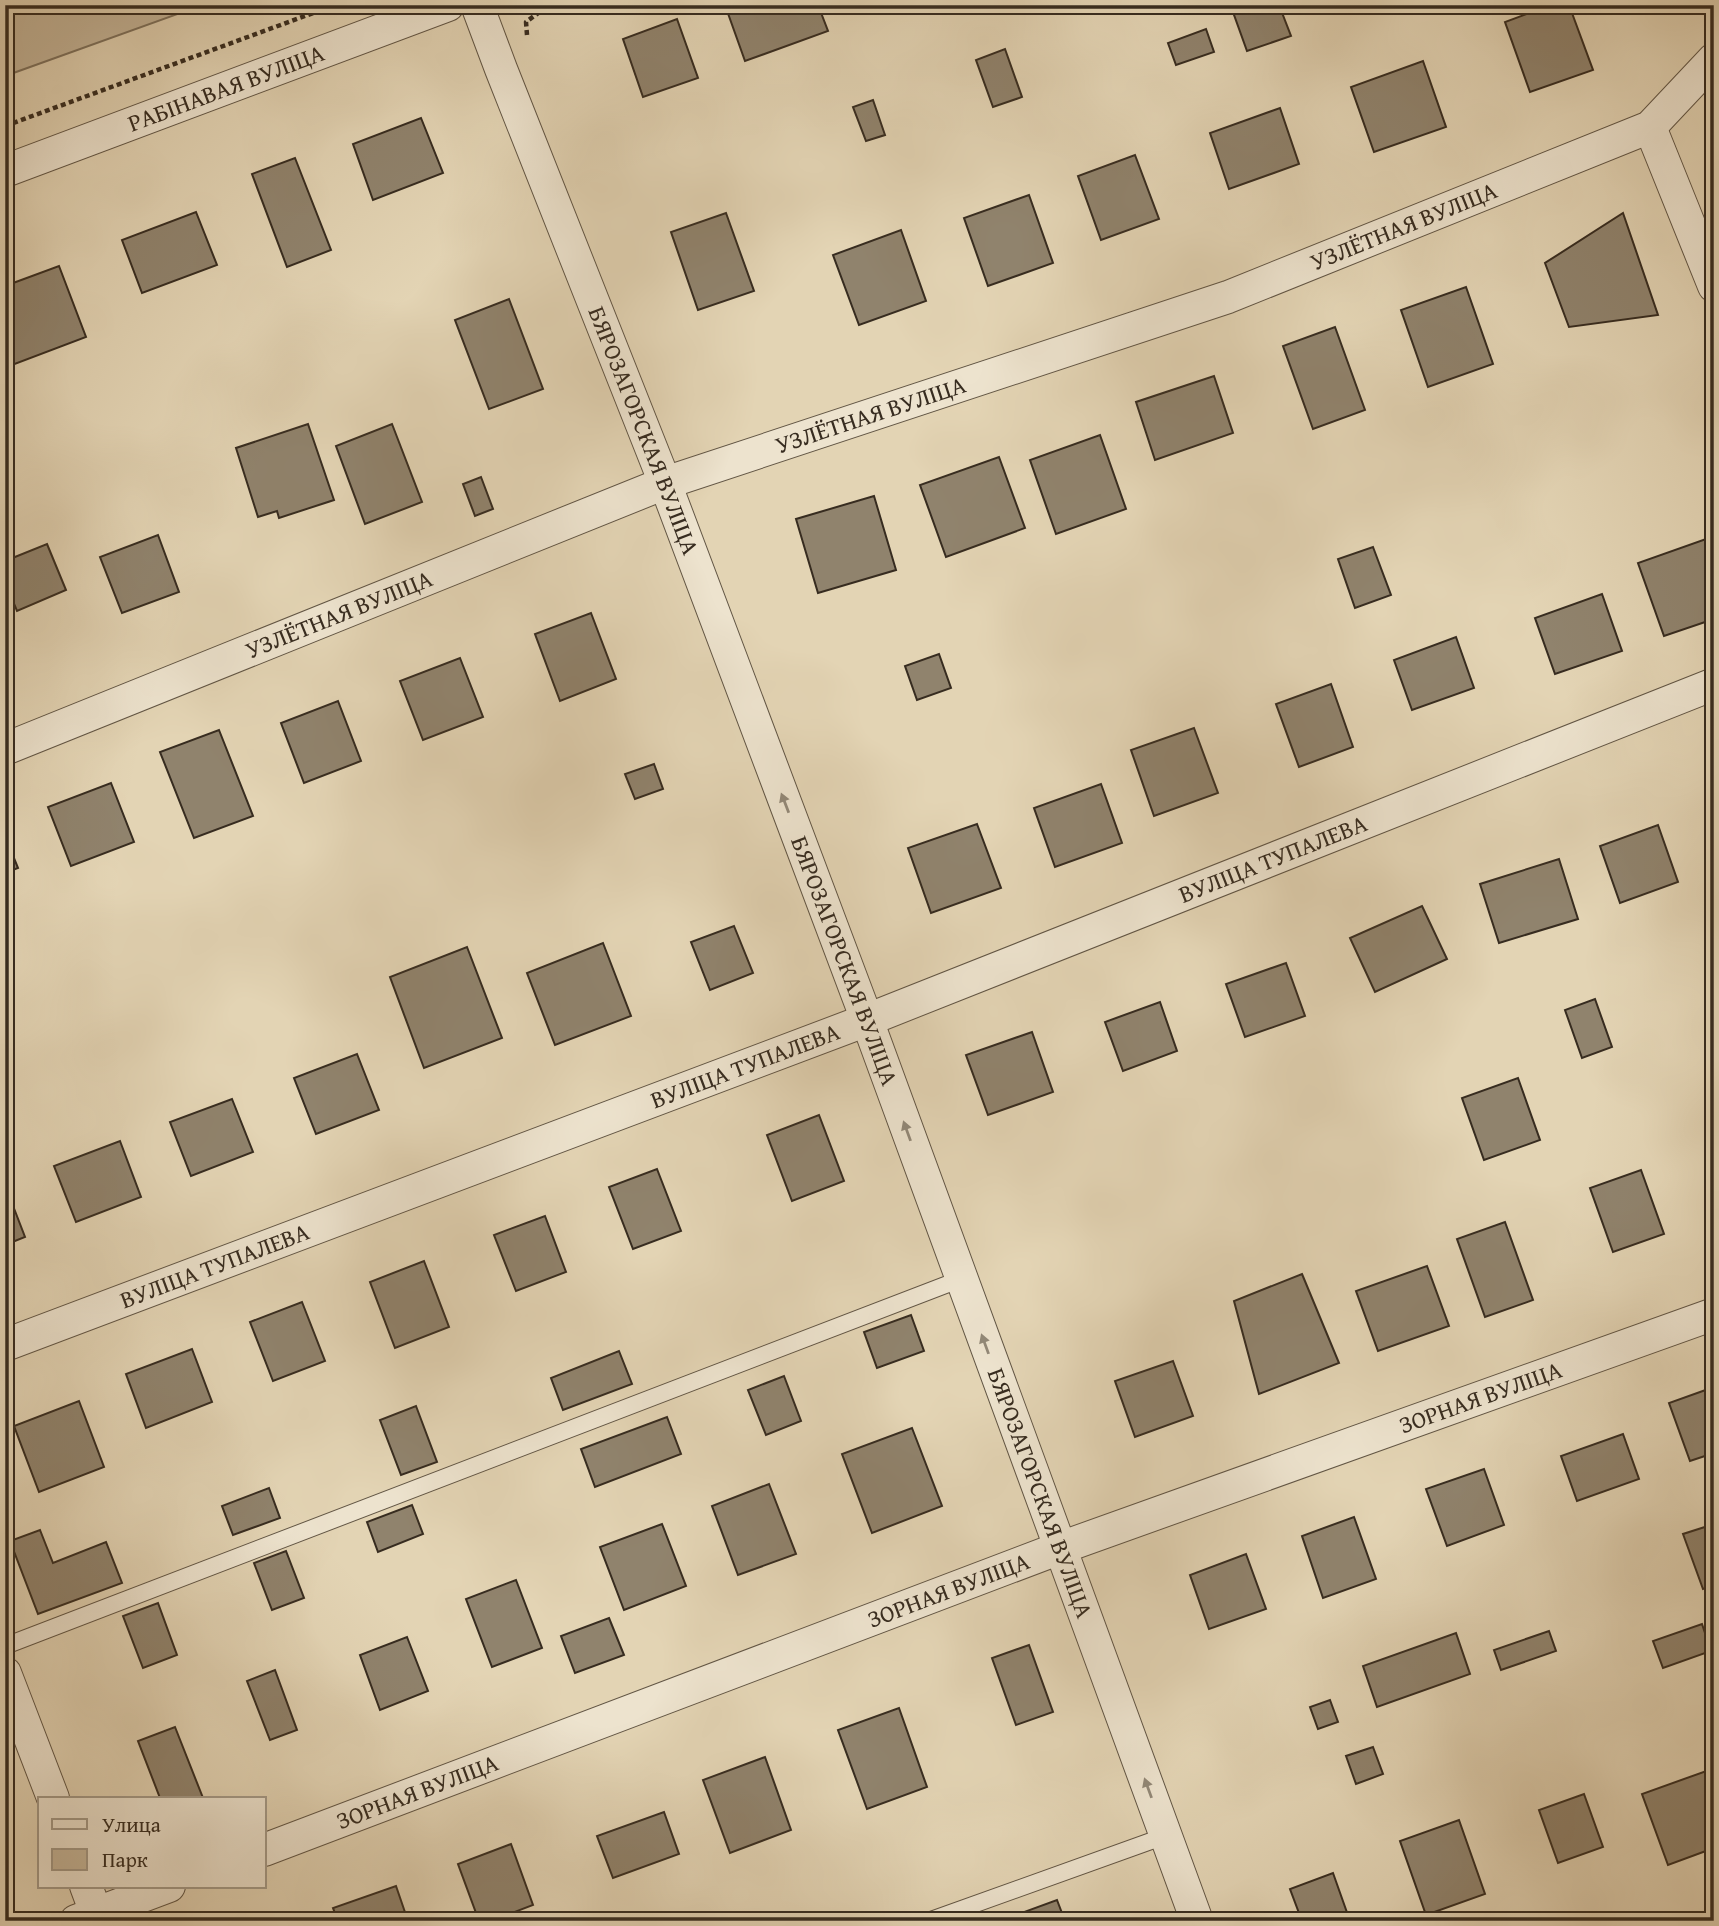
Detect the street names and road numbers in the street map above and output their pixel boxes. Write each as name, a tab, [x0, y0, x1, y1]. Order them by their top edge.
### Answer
street label: РАБІНАВАЯ ВУЛІЦА	[123, 35, 329, 141]
street label: УЗЛЁТНАЯ ВУЛІЦА	[1305, 172, 1503, 279]
street label: БЯРОЗАГОРСКАЯ ВУЛІЦА	[580, 301, 709, 560]
street label: УЗЛЁТНАЯ ВУЛІЦА	[771, 367, 971, 462]
street label: УЗЛЁТНАЯ ВУЛІЦА	[240, 560, 438, 667]
street label: ВУЛІЦА ТУПАЛЕВА	[1173, 805, 1373, 912]
street label: БЯРОЗАГОРСКАЯ ВУЛІЦА	[782, 831, 908, 1091]
street label: ВУЛІЦА ТУПАЛЕВА	[645, 1014, 845, 1117]
street label: ВУЛІЦА ТУПАЛЕВА	[115, 1214, 315, 1317]
street label: ЗОРНАЯ ВУЛІЦА	[1394, 1352, 1567, 1442]
street label: БЯРОЗАГОРСКАЯ ВУЛІЦА	[979, 1363, 1103, 1623]
street label: ЗОРНАЯ ВУЛІЦА	[862, 1543, 1035, 1637]
street label: ЗОРНАЯ ВУЛІЦА	[331, 1745, 504, 1838]

